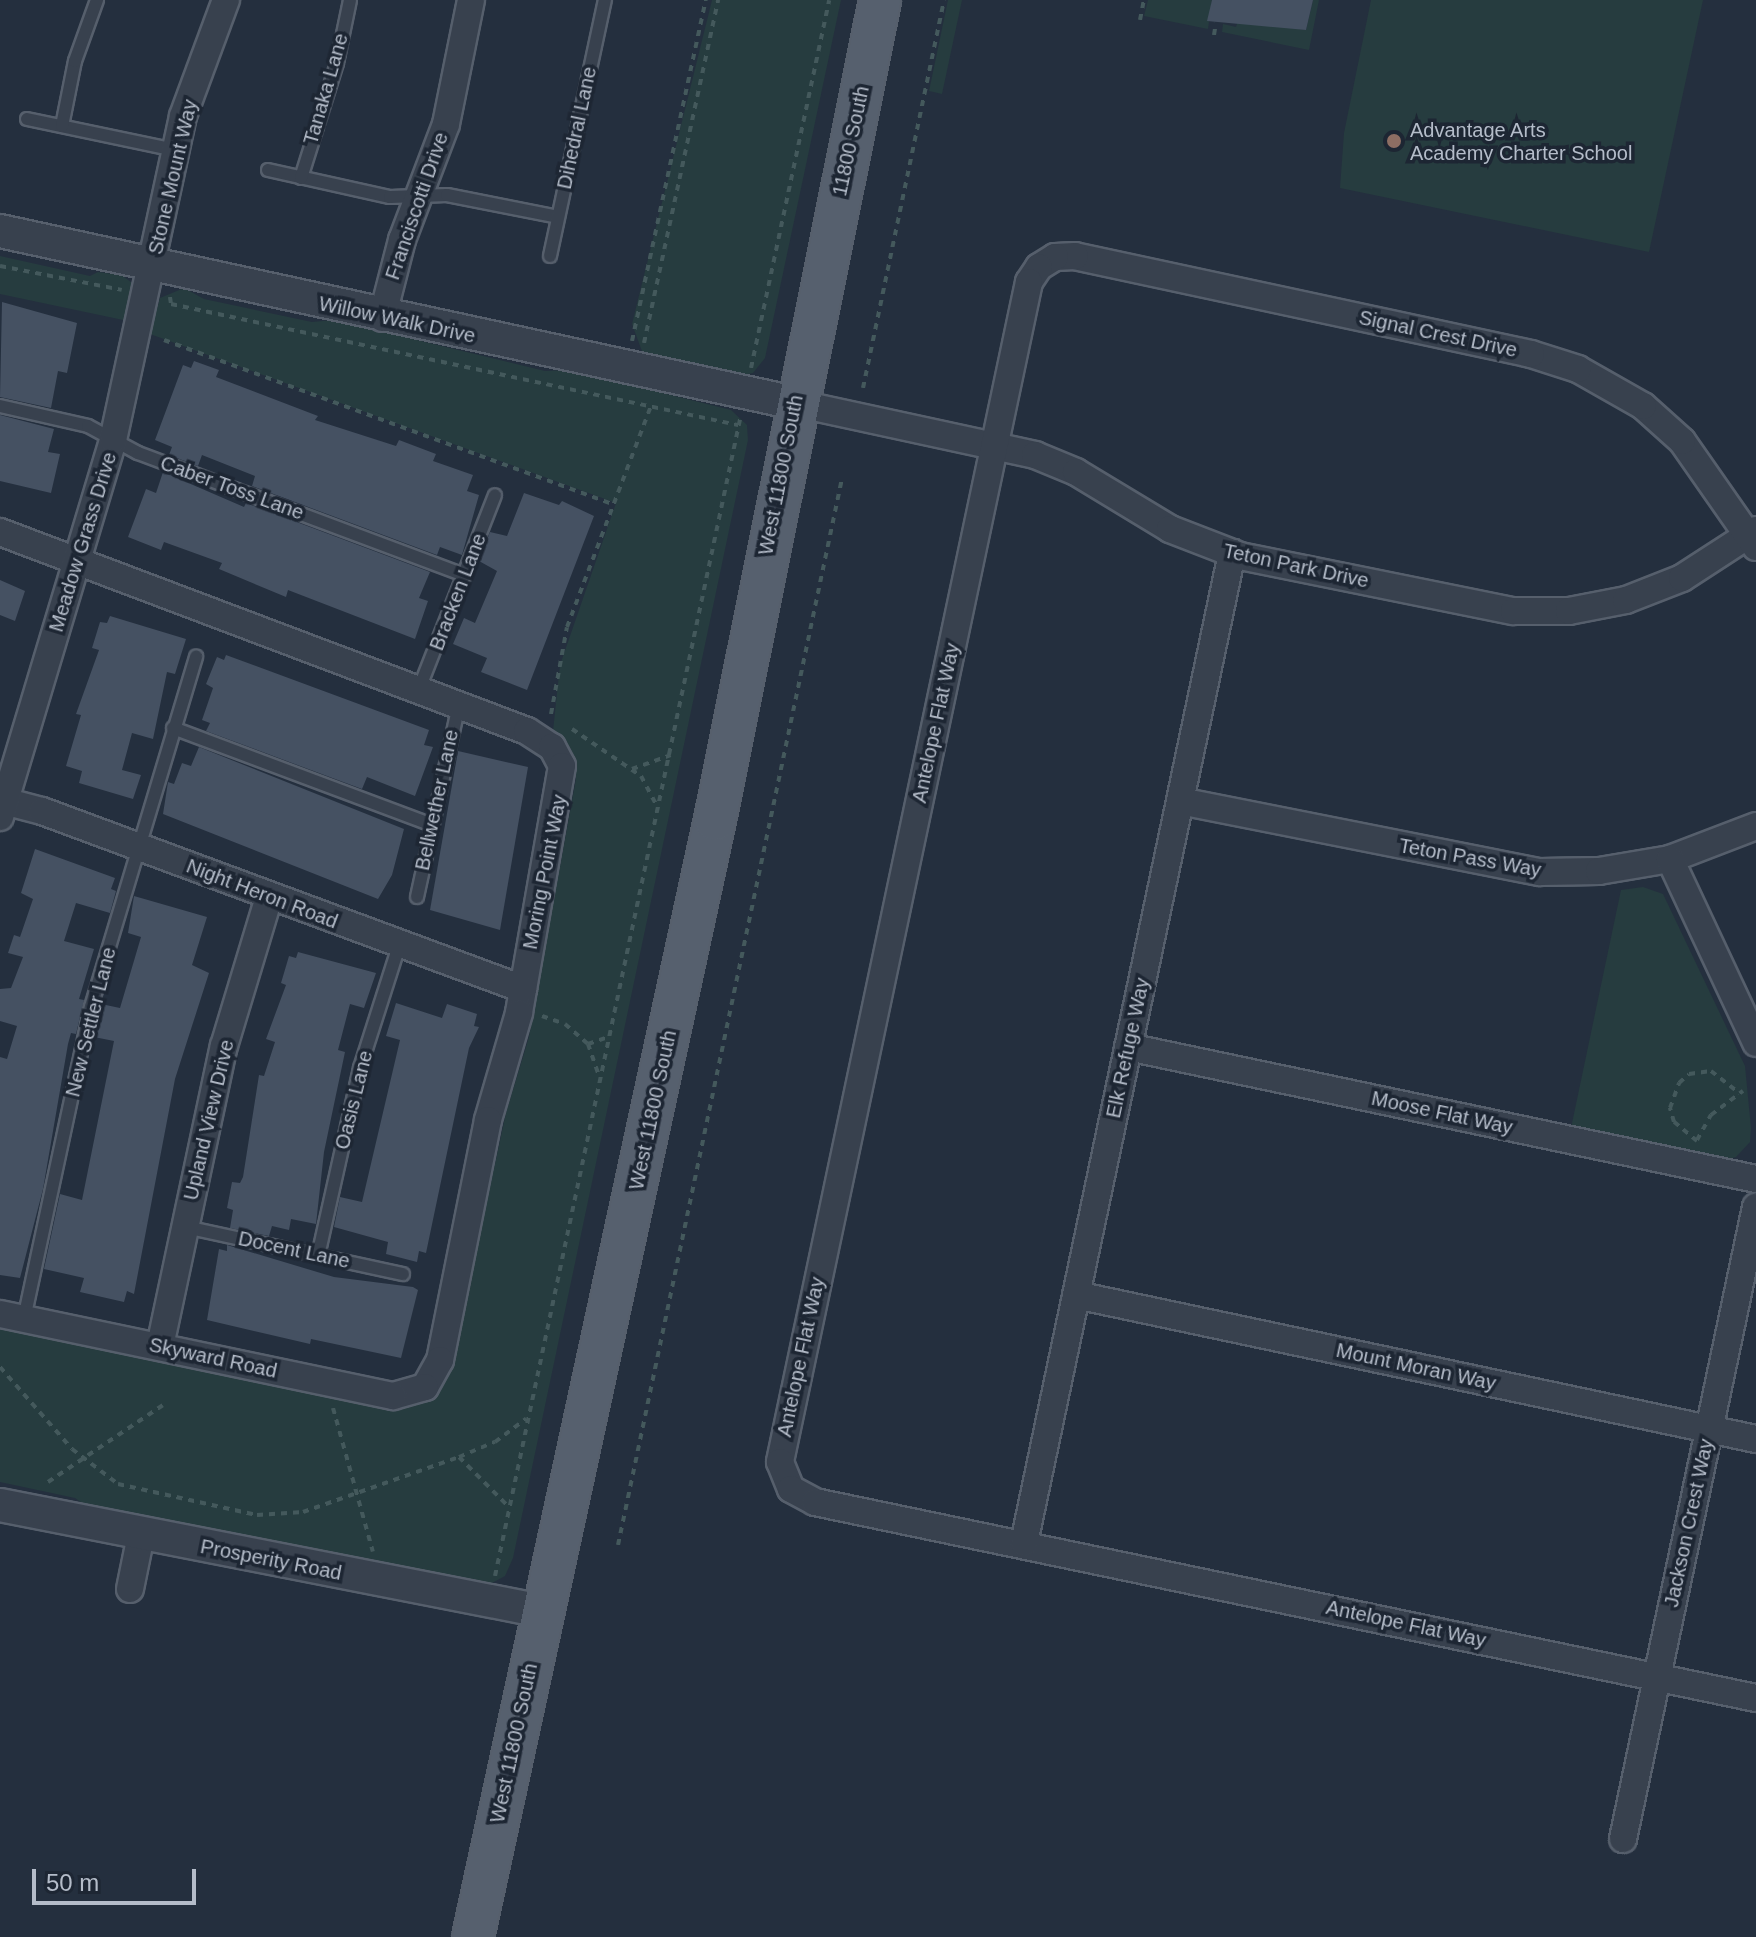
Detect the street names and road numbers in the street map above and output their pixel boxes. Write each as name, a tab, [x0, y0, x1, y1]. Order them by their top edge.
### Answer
street label: Tanaka Lane	[299, 31, 353, 147]
street label: Dihedral Lane	[552, 65, 602, 191]
street label: 11800 South	[828, 84, 874, 198]
street label: Stone Mount Way	[144, 97, 202, 257]
street label: Franciscotti Drive	[381, 129, 453, 283]
street label: Willow Walk Drive	[317, 292, 477, 348]
street label: Signal Crest Drive	[1357, 306, 1519, 362]
street label: West 11800 South	[754, 393, 808, 557]
street label: Meadow Grass Drive	[44, 449, 122, 635]
street label: Caber Toss Lane	[157, 451, 307, 525]
street label: Bracken Lane	[425, 530, 491, 654]
street label: Teton Park Drive	[1221, 539, 1371, 593]
street label: Antelope Flat Way	[907, 641, 965, 805]
street label: Bellwether Lane	[410, 727, 464, 873]
street label: Moring Point Way	[518, 793, 572, 951]
street label: Teton Pass Way	[1397, 834, 1543, 882]
street label: Night Heron Road	[183, 854, 341, 934]
street label: New Settler Lane	[61, 945, 121, 1099]
street label: Elk Refuge Way	[1101, 976, 1155, 1120]
street label: West 11800 South	[624, 1028, 682, 1192]
street label: Upland View Drive	[179, 1037, 239, 1203]
street label: Oasis Lane	[330, 1048, 378, 1152]
street label: Moose Flat Way	[1369, 1086, 1515, 1140]
street label: Docent Lane	[236, 1226, 352, 1274]
street label: Antelope Flat Way	[772, 1275, 830, 1439]
street label: Skyward Road	[147, 1333, 279, 1383]
street label: Mount Moran Way	[1334, 1338, 1498, 1396]
street label: Jackson Crest Way	[1659, 1437, 1719, 1609]
street label: Prosperity Road	[198, 1535, 344, 1585]
street label: Antelope Flat Way	[1324, 1595, 1488, 1653]
street label: West 11800 South	[485, 1661, 543, 1825]

